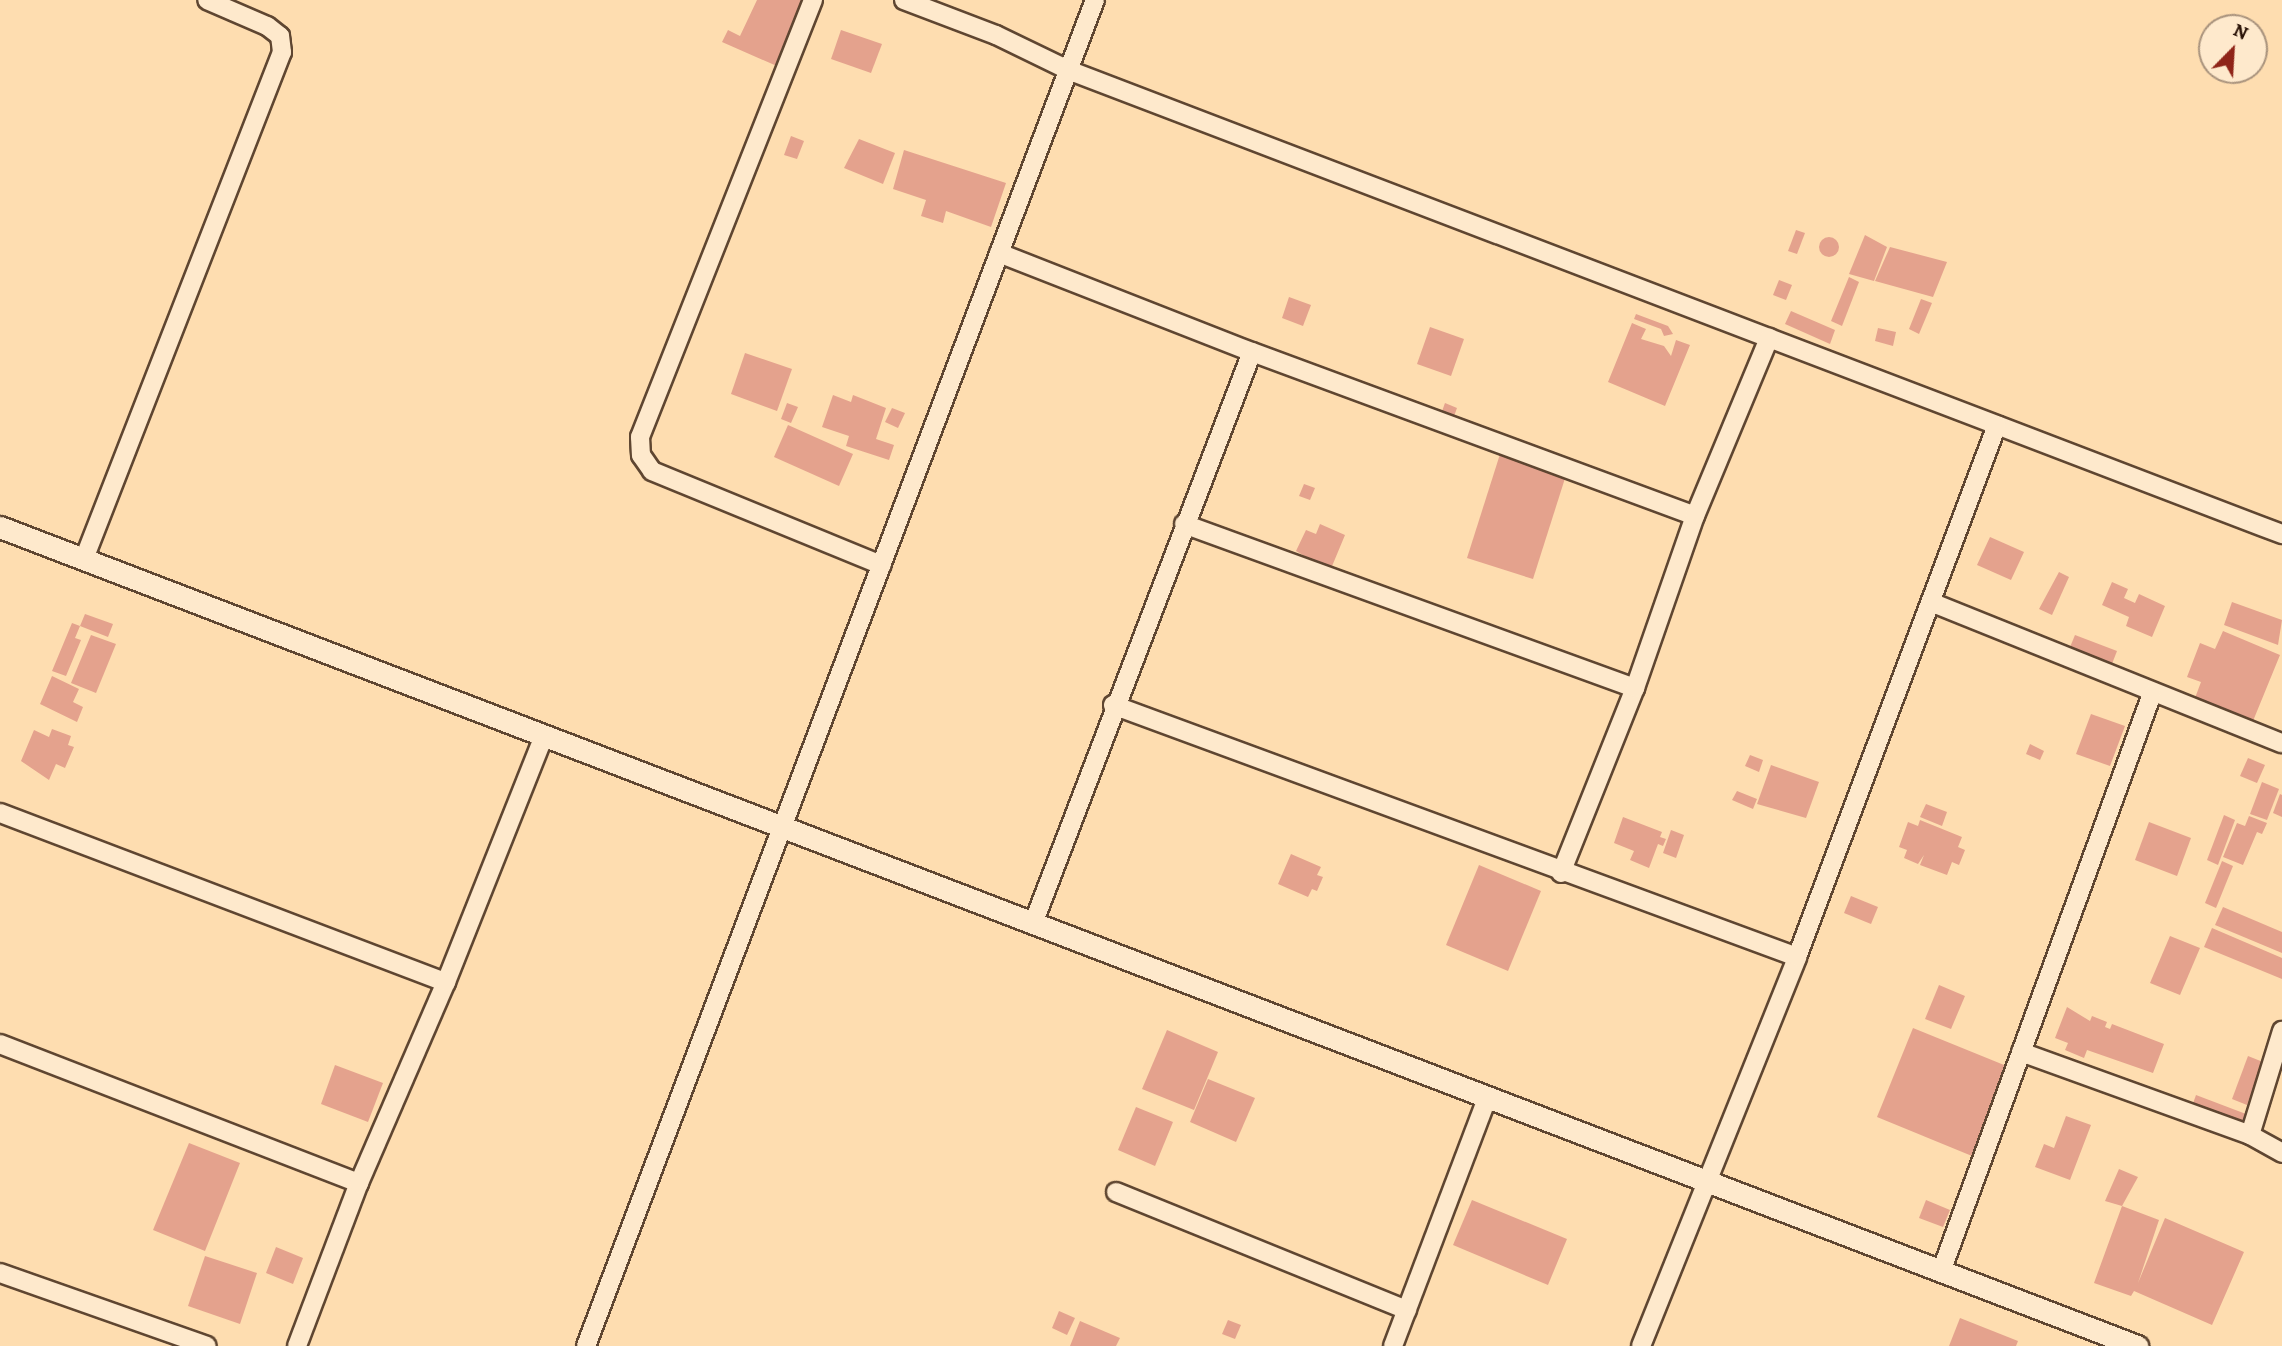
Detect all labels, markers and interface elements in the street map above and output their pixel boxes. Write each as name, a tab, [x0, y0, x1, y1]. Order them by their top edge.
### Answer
north arrow	[2198, 14, 2268, 84]
text: N	[2229, 17, 2252, 46]

